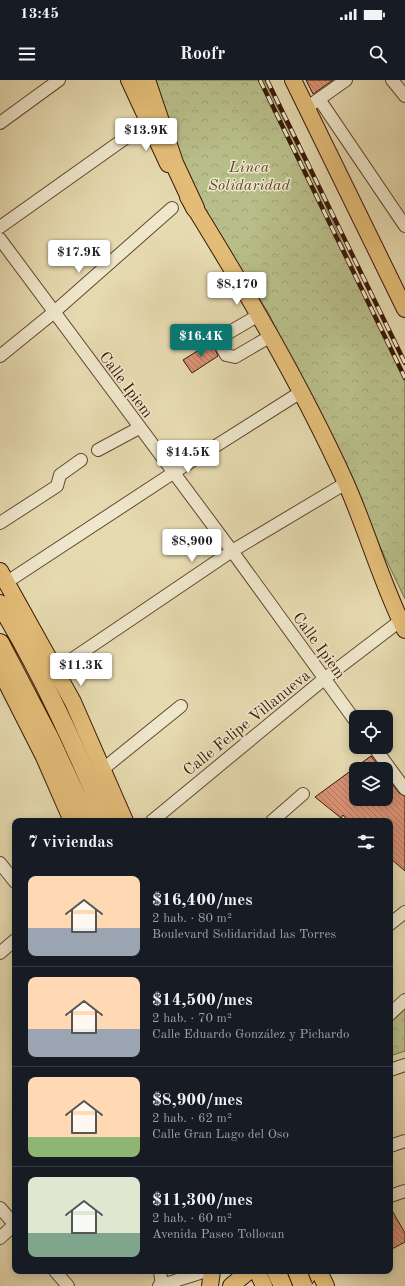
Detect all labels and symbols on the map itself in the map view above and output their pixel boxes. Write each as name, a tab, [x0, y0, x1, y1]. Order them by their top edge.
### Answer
pin: $13.9K	[113, 118, 179, 152]
park label: Linea Solidaridad	[208, 160, 291, 194]
pin: $17.9K	[46, 240, 112, 274]
pin: $8,170	[204, 272, 270, 306]
pin: $16.4K	[168, 324, 234, 358]
street label: Calle Ipiem	[96, 349, 155, 421]
pin: $14.5K	[155, 440, 221, 474]
pin: $8,900	[159, 529, 225, 563]
street label: Calle Ipiem	[289, 610, 348, 683]
pin: $11.3K	[48, 653, 114, 687]
street label: Calle Felipe Villanueva	[181, 668, 314, 779]

